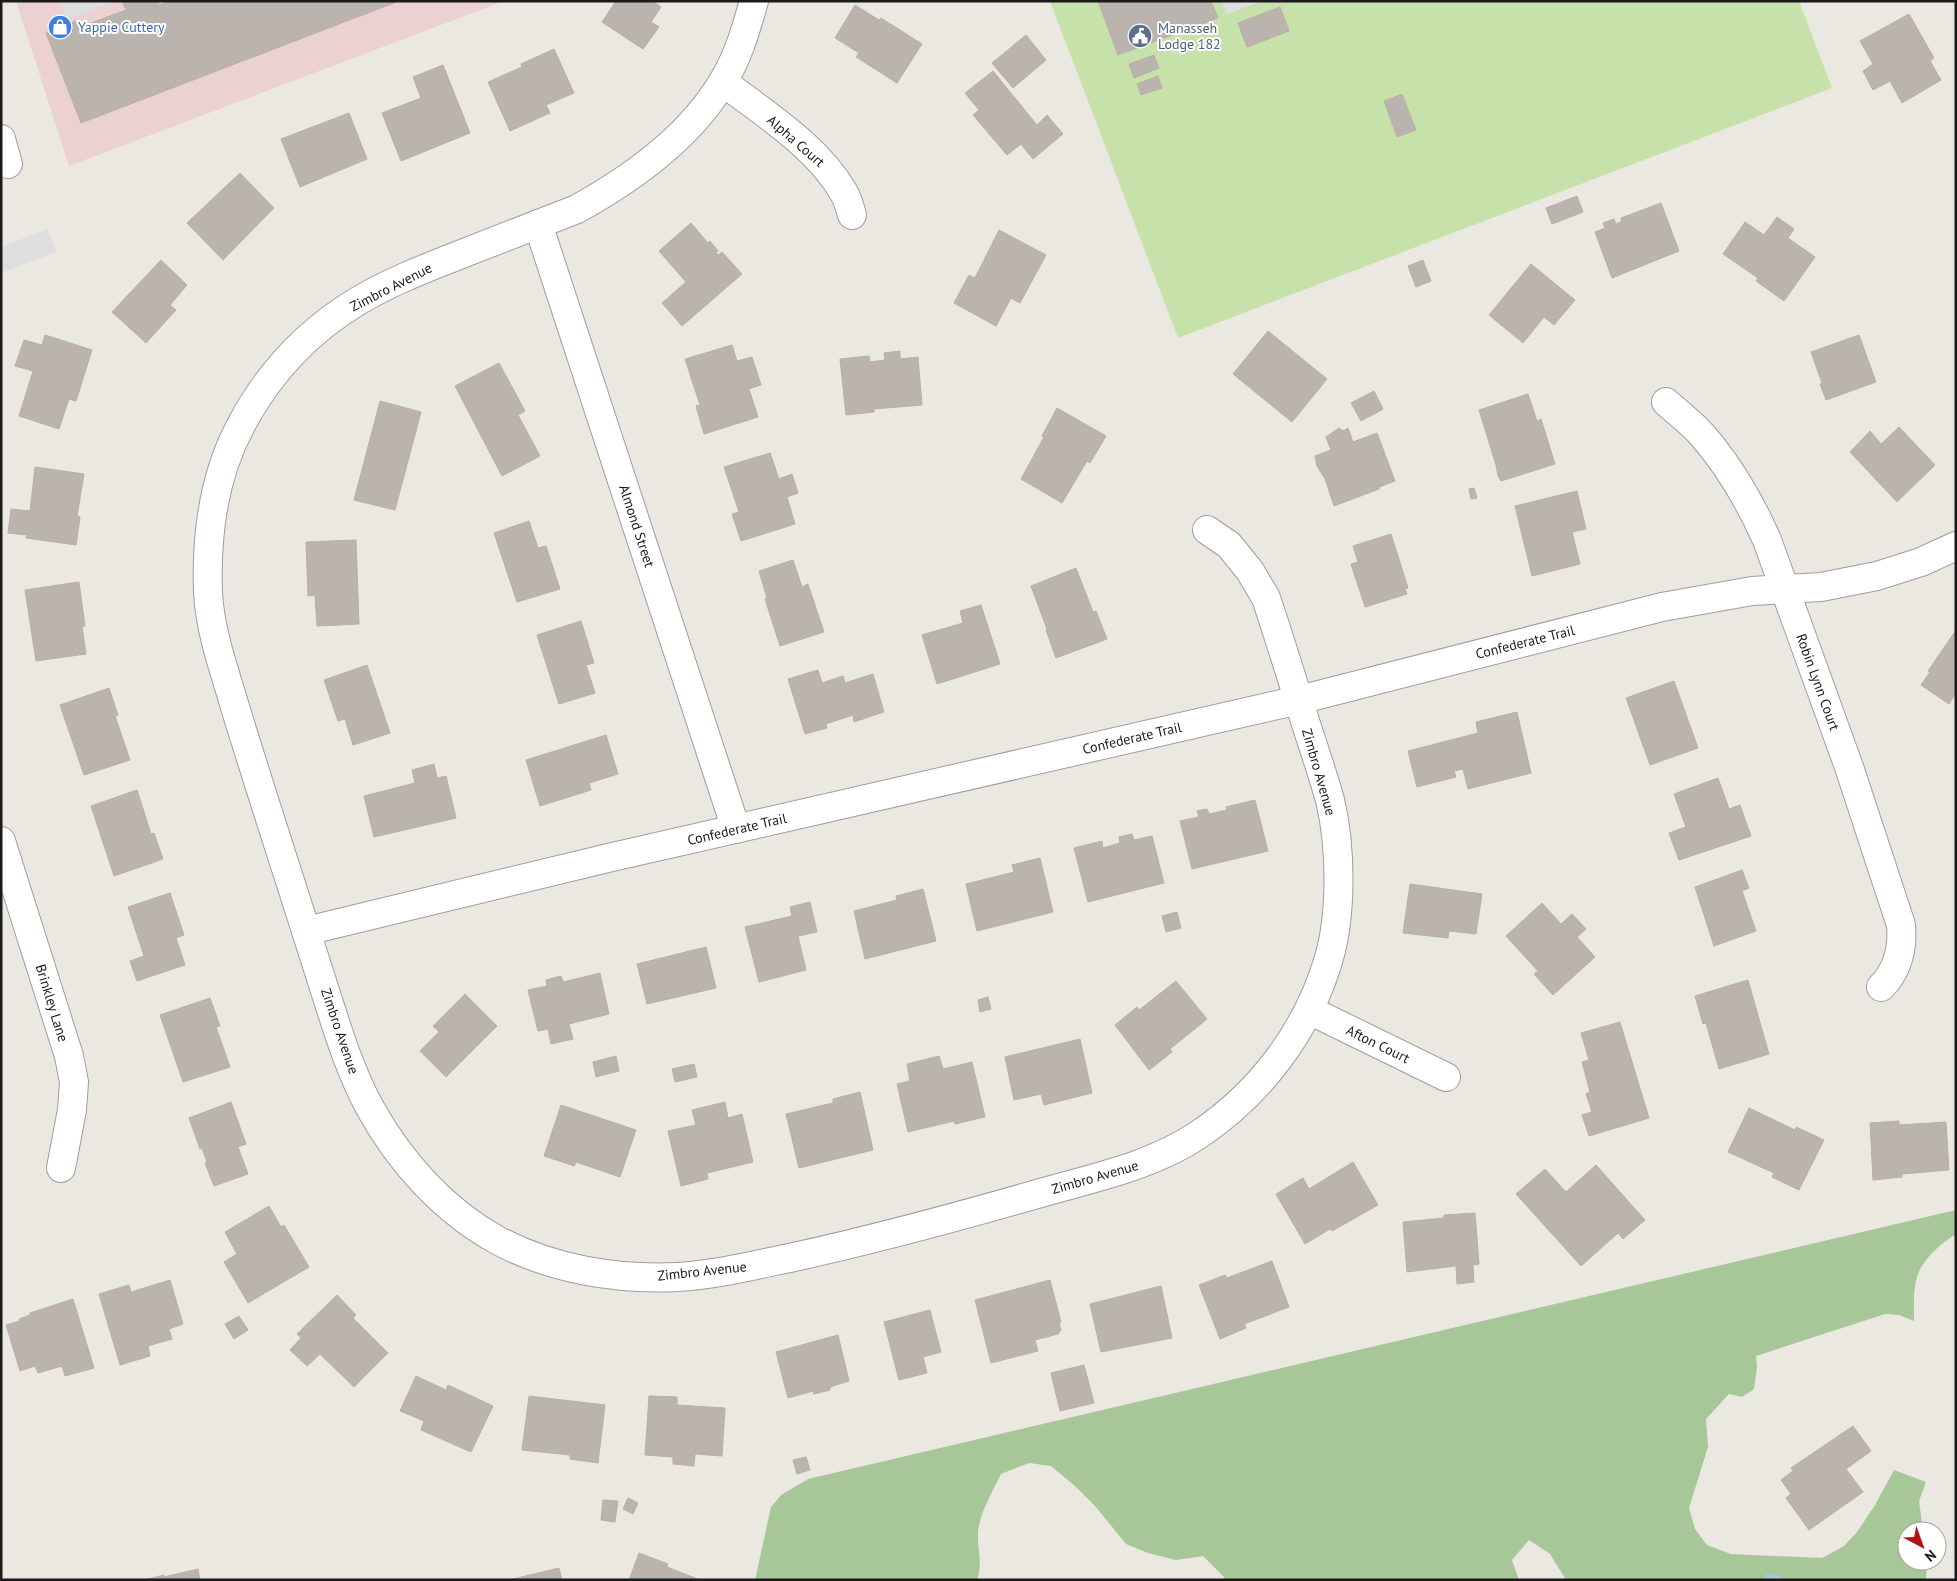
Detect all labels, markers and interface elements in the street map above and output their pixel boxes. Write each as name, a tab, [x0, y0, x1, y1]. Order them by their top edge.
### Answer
shop icon: Yappie Cuttery	[47, 14, 73, 40]
place label: Yappie Cuttery	[78, 18, 165, 36]
place label: Manasseh Lodge 182	[1158, 19, 1221, 53]
public building icon: Manasseh Lodge 182	[1127, 23, 1153, 49]
street label: Alpha Court	[763, 111, 829, 171]
street label: Zimbro Avenue	[347, 259, 435, 315]
street label: Almond Street	[615, 482, 659, 570]
street label: Confederate Trail	[1474, 621, 1576, 663]
street label: Robin Lynn Court	[1792, 631, 1844, 733]
street label: Confederate Trail	[1081, 718, 1183, 758]
street label: Zimbro Avenue	[1298, 726, 1340, 818]
street label: Confederate Trail	[686, 809, 788, 849]
street label: Brinkley Lane	[32, 962, 72, 1044]
street label: Zimbro Avenue	[317, 986, 363, 1076]
street label: Afton Court	[1343, 1021, 1413, 1067]
street label: Zimbro Avenue	[1049, 1156, 1141, 1198]
street label: Zimbro Avenue	[657, 1257, 747, 1285]
north arrow	[1897, 1521, 1947, 1571]
text: N	[1921, 1546, 1940, 1566]

